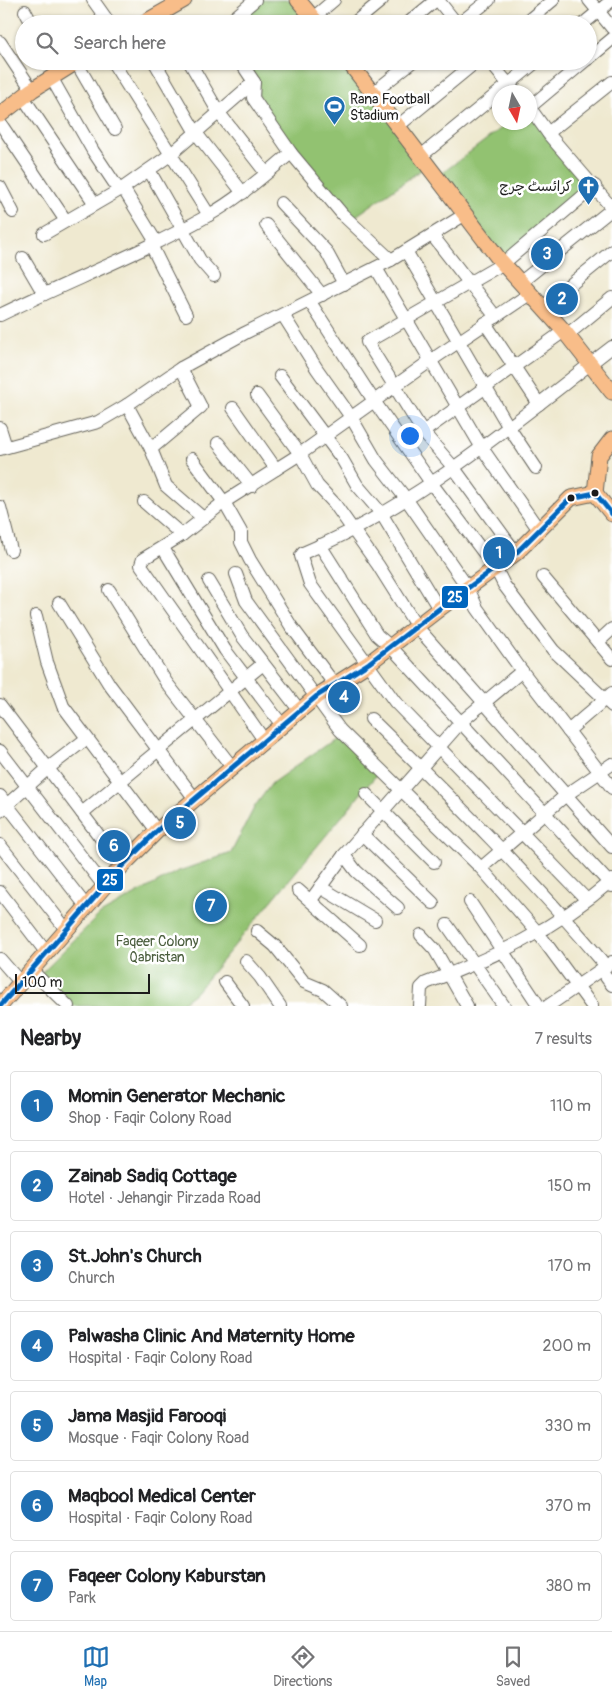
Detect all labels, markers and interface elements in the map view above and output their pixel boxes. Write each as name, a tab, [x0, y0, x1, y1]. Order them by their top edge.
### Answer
search box	[15, 15, 597, 70]
icon: search	[33, 29, 61, 57]
text: Search here	[73, 31, 166, 55]
north arrow	[492, 85, 537, 130]
place label: Rana Football Stadium	[350, 91, 430, 124]
sports icon: Rana Football Stadium	[322, 95, 346, 126]
church icon: کرائسٹ چرچ	[576, 174, 600, 205]
place label: کرائسٹ چرچ	[499, 178, 572, 196]
pin: 3	[531, 235, 563, 273]
pin: 2	[546, 280, 578, 318]
your location	[397, 423, 423, 449]
unlabelled marker	[590, 488, 600, 498]
unlabelled marker	[566, 493, 576, 503]
pin: 1	[483, 534, 515, 572]
line badge: 25	[441, 585, 469, 609]
text: 25	[447, 589, 463, 606]
pin: 4	[328, 678, 360, 716]
pin: 5	[164, 804, 196, 842]
pin: 6	[98, 827, 130, 865]
line badge: 25	[96, 868, 124, 892]
text: 25	[102, 872, 118, 889]
pin: 7	[195, 887, 227, 925]
park label: Faqeer Colony Qabristan	[116, 933, 199, 966]
scale bar	[15, 971, 150, 994]
text: 100 m	[22, 974, 62, 991]
text: Nearby	[20, 1025, 81, 1052]
text: 7 results	[534, 1029, 592, 1049]
text: Momin Generator Mechanic	[68, 1084, 285, 1108]
text: 1	[34, 1096, 40, 1116]
text: 110 m	[550, 1096, 591, 1116]
text: Shop · Faqir Colony Road	[68, 1108, 232, 1128]
text: Zainab Sadiq Cottage	[68, 1164, 237, 1188]
text: 2	[33, 1176, 41, 1196]
text: 150 m	[547, 1176, 591, 1196]
text: Hotel · Jehangir Pirzada Road	[68, 1188, 261, 1208]
text: St.John's Church	[68, 1244, 202, 1268]
text: 3	[33, 1256, 41, 1276]
text: 170 m	[548, 1256, 591, 1276]
text: Church	[68, 1268, 115, 1288]
text: Palwasha Clinic And Maternity Home	[68, 1324, 355, 1348]
text: 4	[32, 1336, 42, 1356]
text: 200 m	[543, 1336, 591, 1356]
text: Hospital · Faqir Colony Road	[68, 1348, 253, 1368]
text: Jama Masjid Farooqi	[68, 1404, 226, 1428]
text: 5	[33, 1416, 41, 1436]
text: 330 m	[545, 1416, 591, 1436]
text: Mosque · Faqir Colony Road	[68, 1428, 249, 1448]
text: Maqbool Medical Center	[68, 1484, 256, 1508]
text: 6	[32, 1496, 42, 1516]
text: 370 m	[545, 1496, 591, 1516]
text: Hospital · Faqir Colony Road	[68, 1508, 253, 1528]
text: Faqeer Colony Kaburstan	[68, 1564, 266, 1588]
text: 7	[33, 1576, 41, 1596]
text: 380 m	[545, 1576, 591, 1596]
text: Park	[68, 1588, 96, 1608]
tab: Map	[82, 1643, 110, 1690]
tab: Directions	[273, 1643, 332, 1690]
tab: Saved	[496, 1643, 530, 1690]

